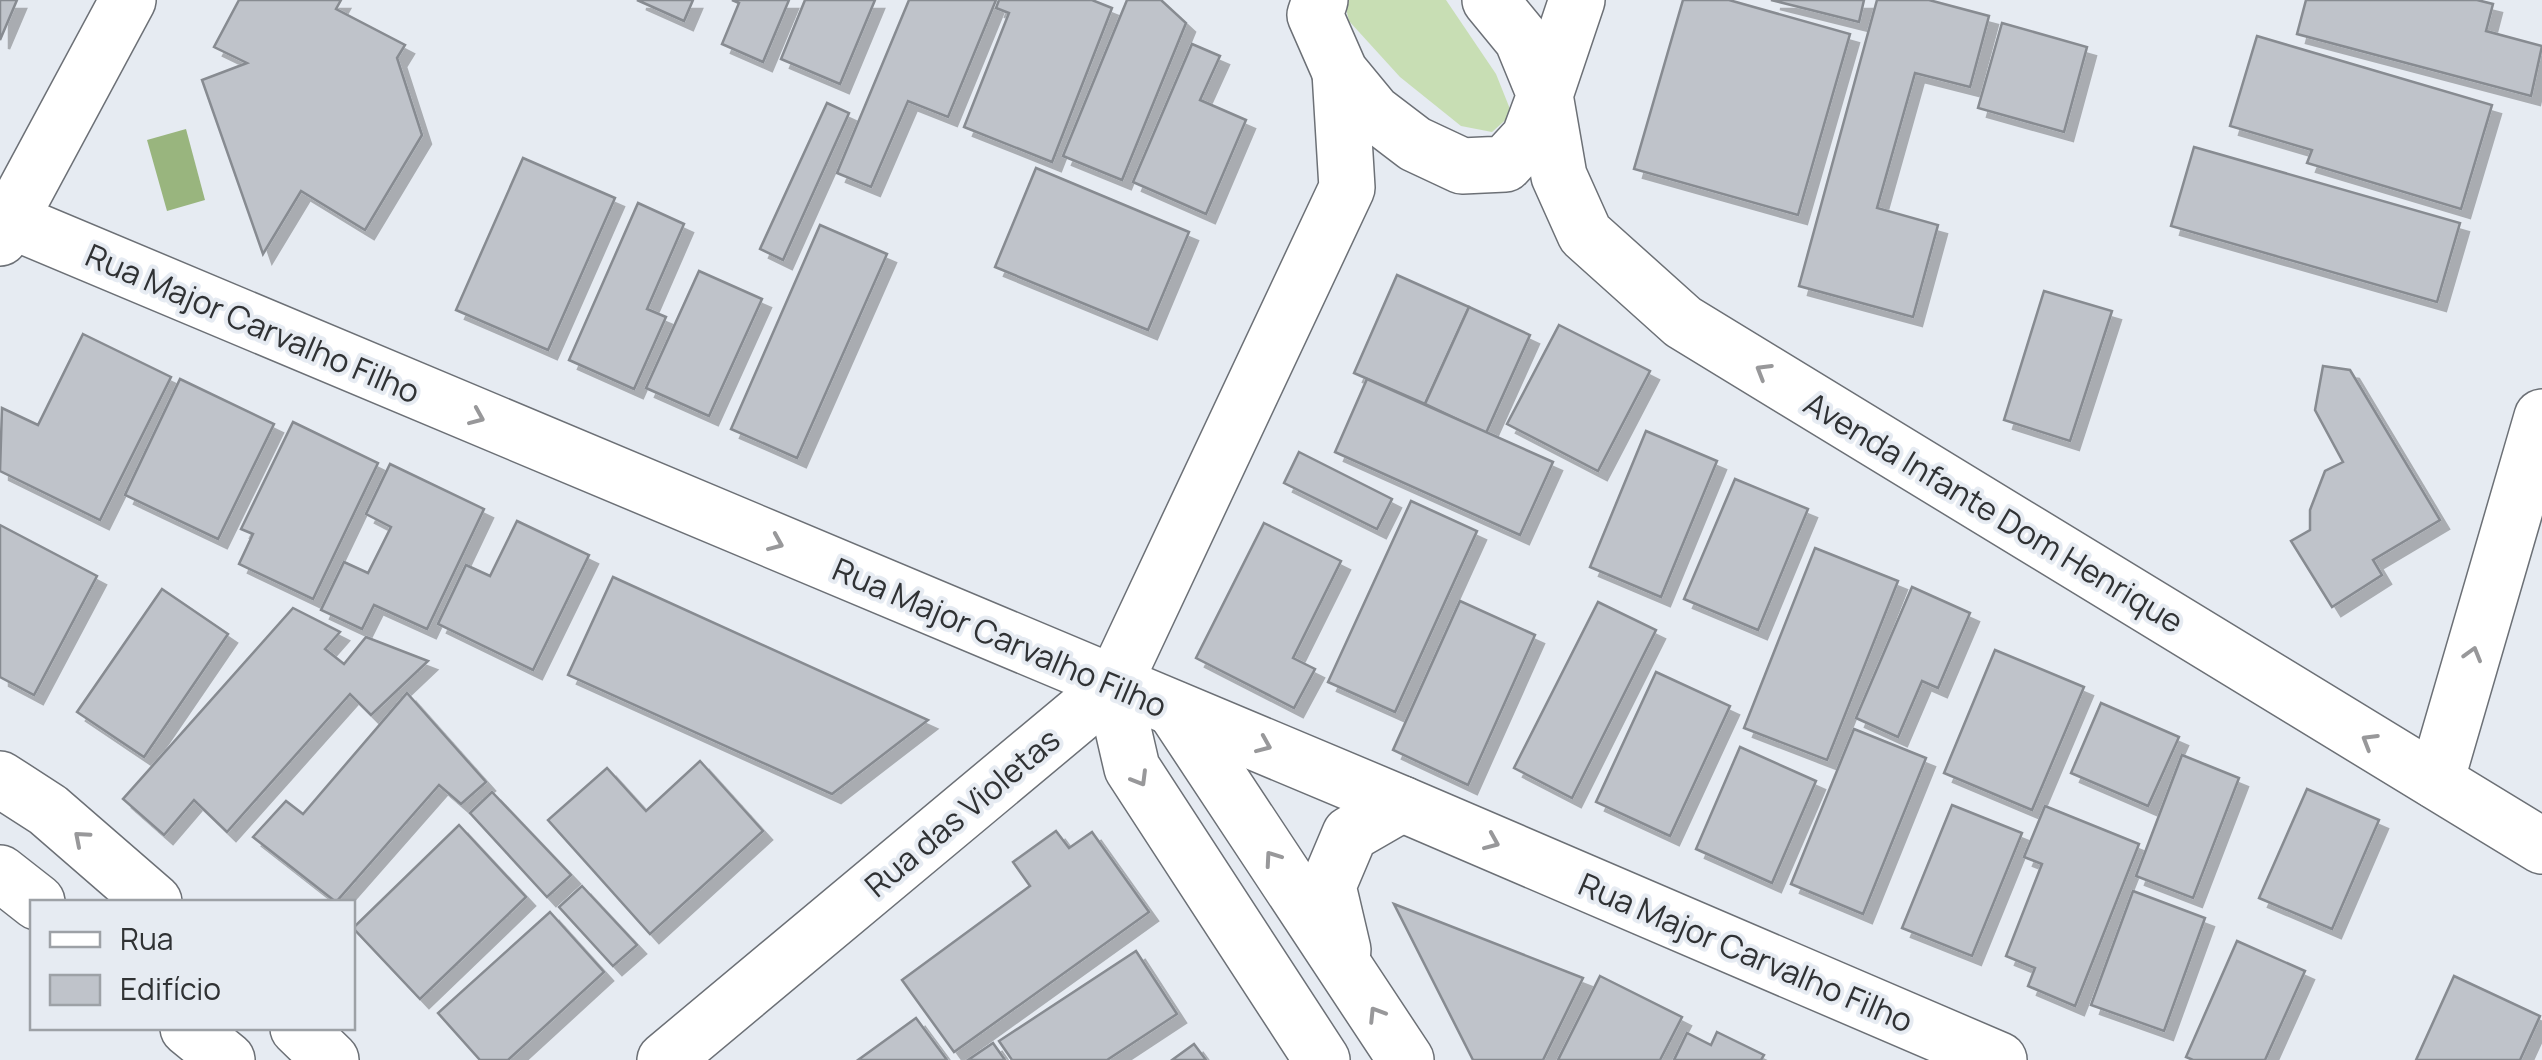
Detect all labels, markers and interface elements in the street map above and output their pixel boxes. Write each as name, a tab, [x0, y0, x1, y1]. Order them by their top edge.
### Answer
street label: Rua Major Carvalho Filho	[79, 233, 427, 413]
one-way arrow	[1756, 364, 1774, 383]
street label: Avenda Infante Dom Henrique	[1796, 381, 2192, 643]
one-way arrow	[467, 405, 485, 425]
one-way arrow	[766, 532, 784, 552]
street label: Rua Major Carvalho Filho	[826, 547, 1174, 727]
one-way arrow	[2461, 646, 2482, 663]
street label: Rua das Violetas	[855, 717, 1069, 907]
one-way arrow	[1254, 734, 1272, 754]
one-way arrow	[2362, 734, 2380, 753]
one-way arrow	[1128, 768, 1147, 786]
one-way arrow	[1482, 830, 1500, 850]
one-way arrow	[74, 832, 93, 850]
one-way arrow	[1266, 851, 1284, 870]
street label: Rua Major Carvalho Filho	[1572, 862, 1920, 1042]
legend	[30, 900, 355, 1030]
text: Rua	[120, 918, 173, 959]
text: Edifício	[120, 968, 221, 1009]
one-way arrow	[1370, 1006, 1389, 1024]

